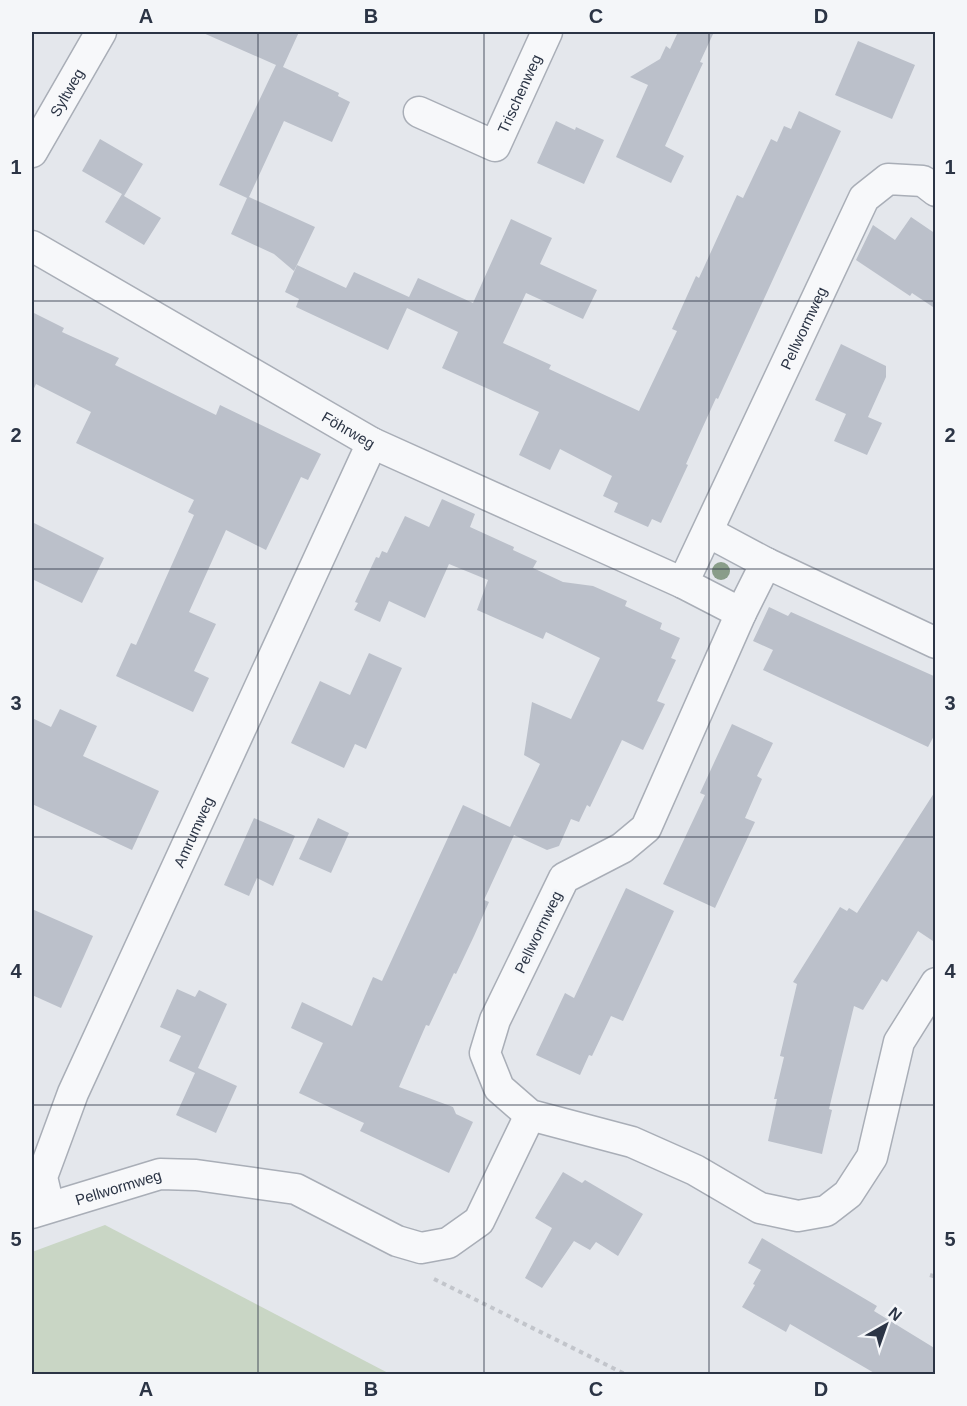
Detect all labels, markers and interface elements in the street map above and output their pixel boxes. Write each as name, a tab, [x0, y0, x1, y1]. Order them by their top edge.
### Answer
text: A	[139, 5, 153, 27]
text: B	[364, 5, 378, 27]
text: C	[589, 5, 603, 27]
text: D	[814, 5, 828, 27]
street label: Trischenweg	[494, 51, 544, 135]
street label: Syltweg	[46, 65, 87, 119]
text: 1	[10, 156, 22, 178]
text: 1	[944, 156, 956, 178]
street label: Pellwormweg	[776, 284, 830, 372]
street label: Föhrweg	[319, 407, 378, 451]
text: 2	[10, 424, 22, 446]
text: 2	[944, 424, 956, 446]
text: 3	[10, 692, 22, 714]
text: 3	[944, 692, 956, 714]
street label: Amrumweg	[170, 794, 217, 870]
street label: Pellwormweg	[511, 888, 565, 976]
text: 4	[10, 960, 22, 982]
text: 4	[944, 960, 956, 982]
street label: Pellwormweg	[73, 1166, 163, 1208]
text: 5	[10, 1228, 22, 1250]
text: 5	[944, 1228, 956, 1250]
north arrow	[856, 1295, 916, 1355]
text: N	[885, 1304, 905, 1324]
text: A	[139, 1378, 153, 1400]
text: B	[364, 1378, 378, 1400]
text: C	[589, 1378, 603, 1400]
text: D	[814, 1378, 828, 1400]

